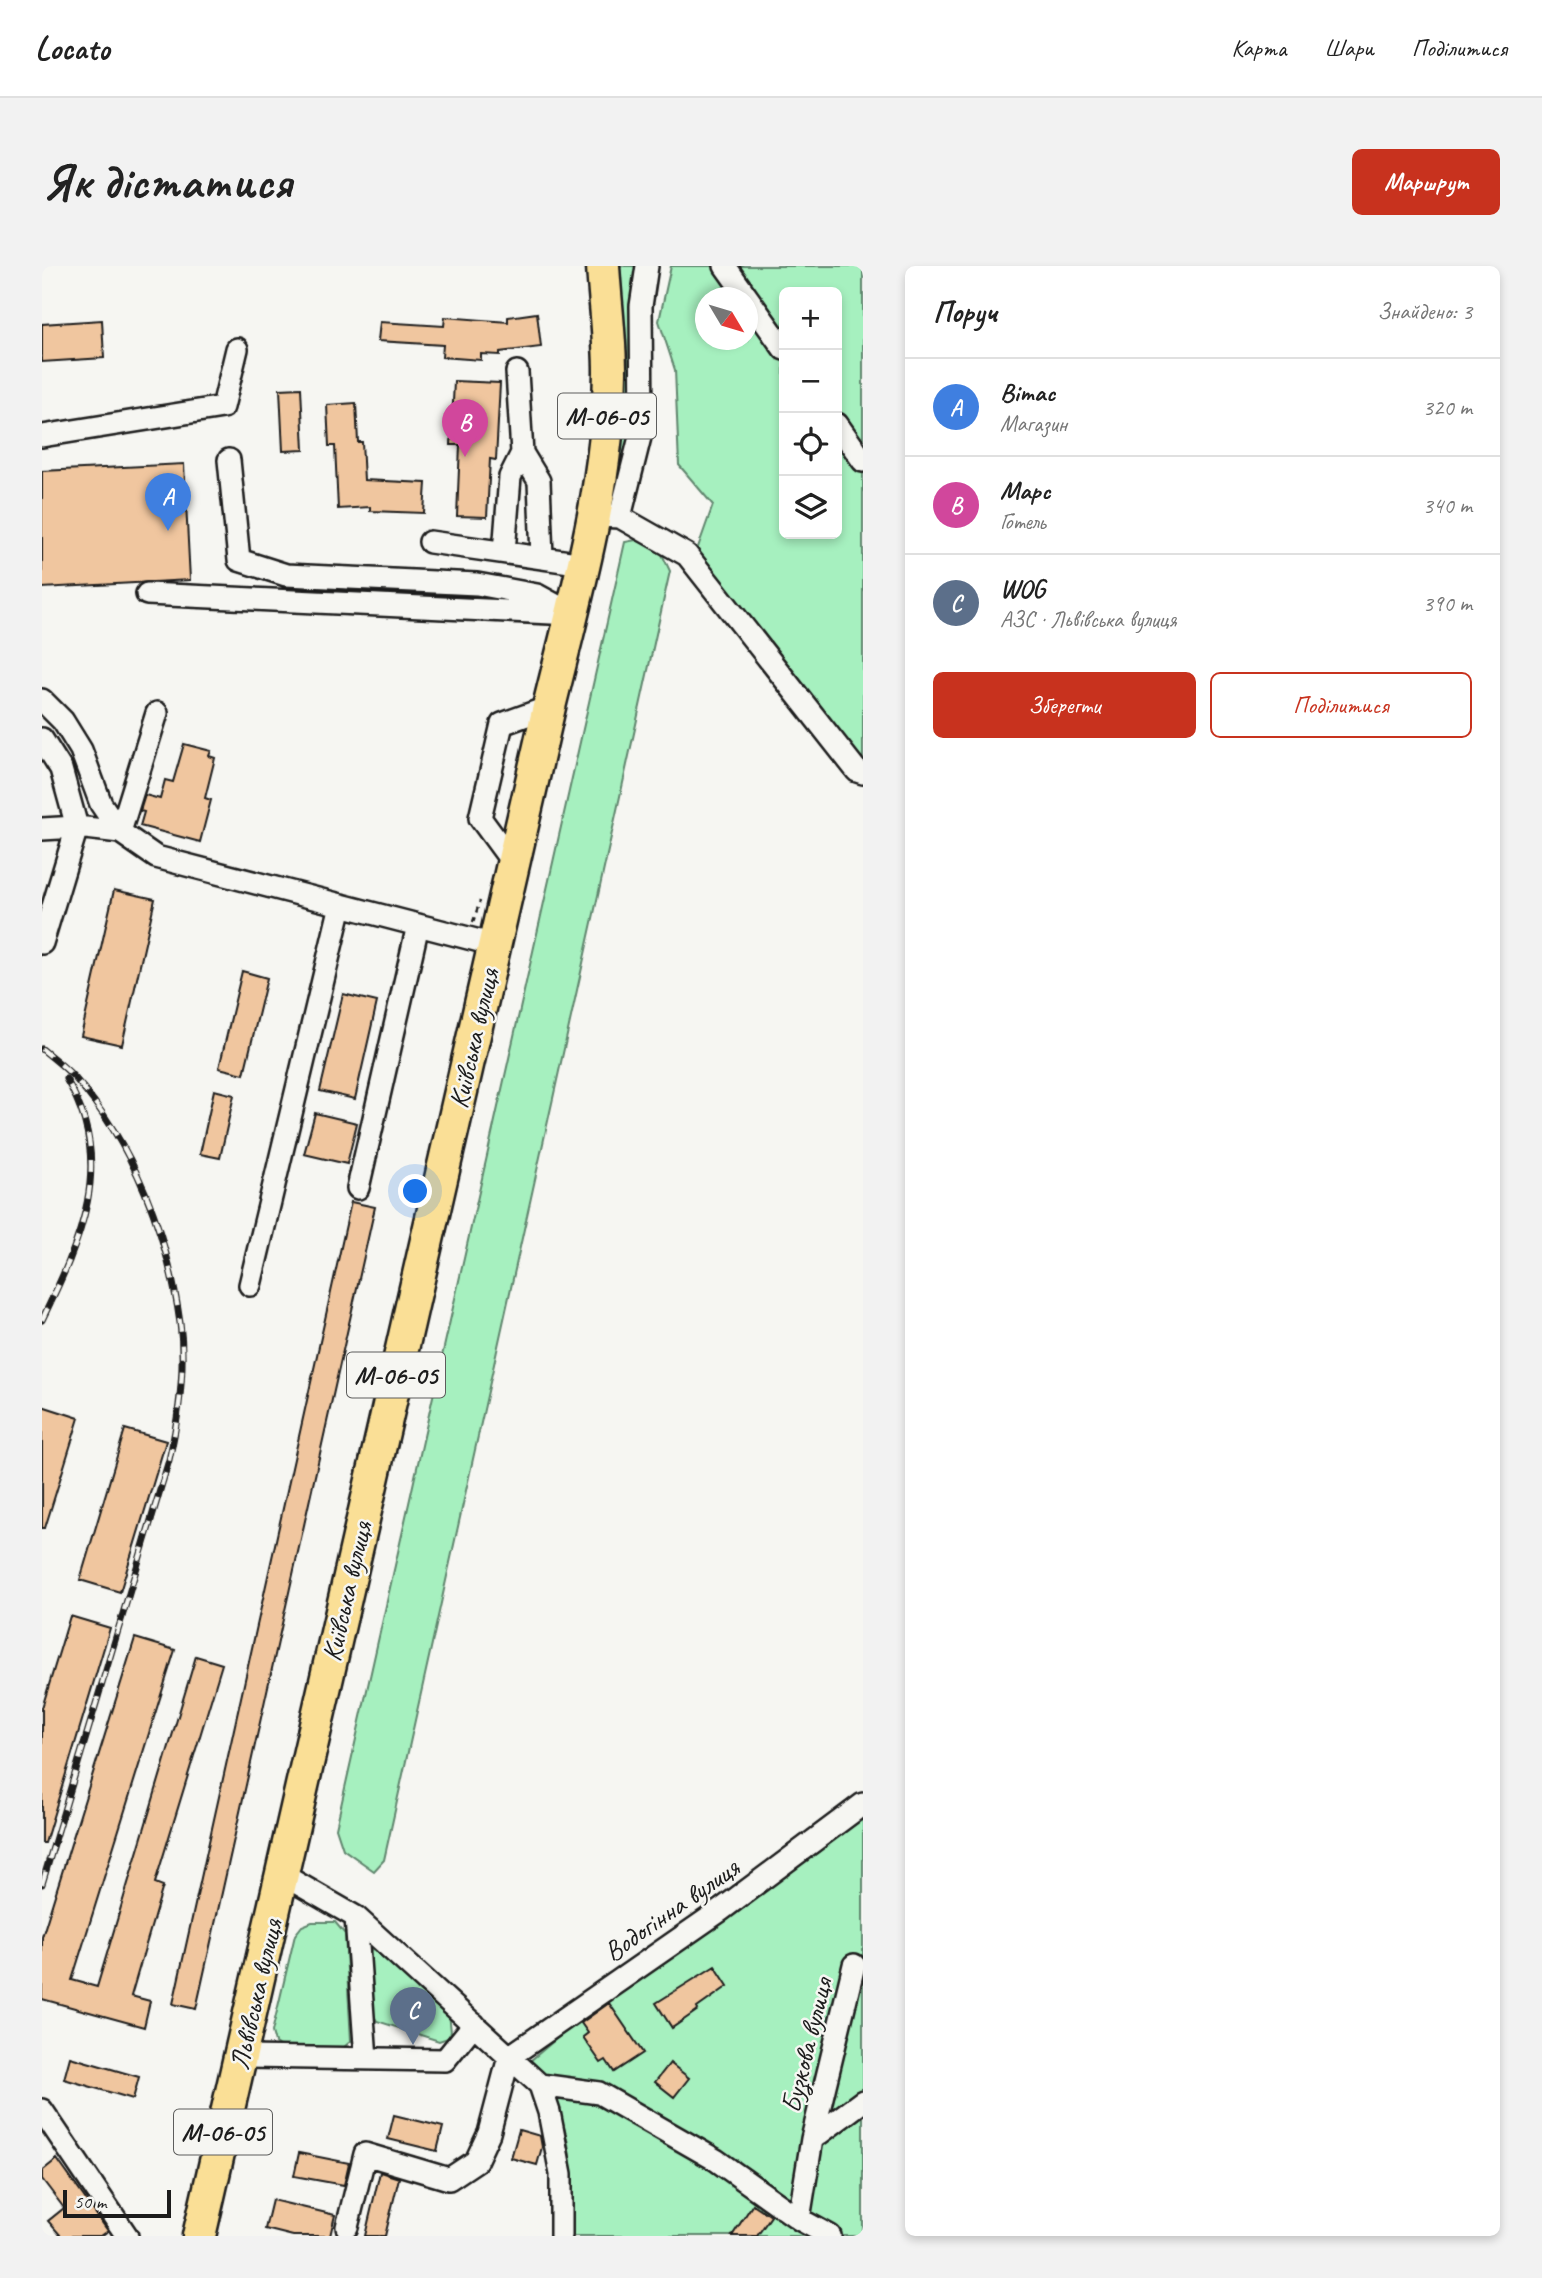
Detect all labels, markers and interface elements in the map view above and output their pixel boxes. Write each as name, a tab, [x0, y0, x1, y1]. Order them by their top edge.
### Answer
text: Locato	[35, 27, 109, 69]
text: Карта	[1231, 33, 1286, 63]
text: Шари	[1324, 33, 1374, 63]
text: Поділитися	[1412, 33, 1507, 63]
button: Маршрут	[1352, 149, 1500, 215]
text: Як дістатися	[42, 151, 292, 213]
north arrow	[695, 287, 758, 350]
map controls	[779, 287, 842, 539]
button: +	[779, 287, 842, 350]
text: Поруч	[933, 293, 997, 331]
text: Знайдено: 3	[1377, 297, 1472, 326]
button: −	[779, 350, 842, 413]
text: Вітас	[1000, 376, 1055, 409]
road number: М-06-05	[558, 393, 656, 438]
text: A	[950, 393, 962, 422]
text: 320 m	[1423, 393, 1472, 422]
pin: B	[442, 399, 488, 457]
text: Магазин	[1000, 409, 1067, 438]
button: locate	[779, 413, 842, 476]
pin: A	[145, 473, 191, 531]
text: Марс	[1000, 474, 1050, 507]
button: layers	[779, 476, 842, 539]
text: B	[950, 491, 962, 520]
text: 340 m	[1423, 491, 1472, 520]
text: Готель	[1000, 507, 1046, 536]
text: WOG	[1000, 572, 1045, 605]
text: C	[951, 589, 961, 618]
text: 390 m	[1423, 589, 1472, 618]
text: АЗС · Львівська вулиця	[1000, 605, 1177, 634]
button: Зберегти	[933, 672, 1196, 738]
button: Поділитися	[1210, 672, 1472, 738]
street label: Київська вулиця	[440, 964, 507, 1111]
your location	[398, 1174, 432, 1208]
road number: М-06-05	[347, 1352, 445, 1398]
street label: Київська вулиця	[313, 1517, 380, 1664]
street label: Водогінна вулиця	[597, 1849, 747, 1969]
street label: Львівська вулиця	[221, 1914, 290, 2073]
street label: Бузкова вулиця	[773, 1972, 842, 2116]
pin: C	[390, 1987, 436, 2045]
road number: М-06-05	[174, 2109, 272, 2154]
scale bar	[63, 2187, 172, 2219]
text: 50 m	[74, 2190, 106, 2214]

